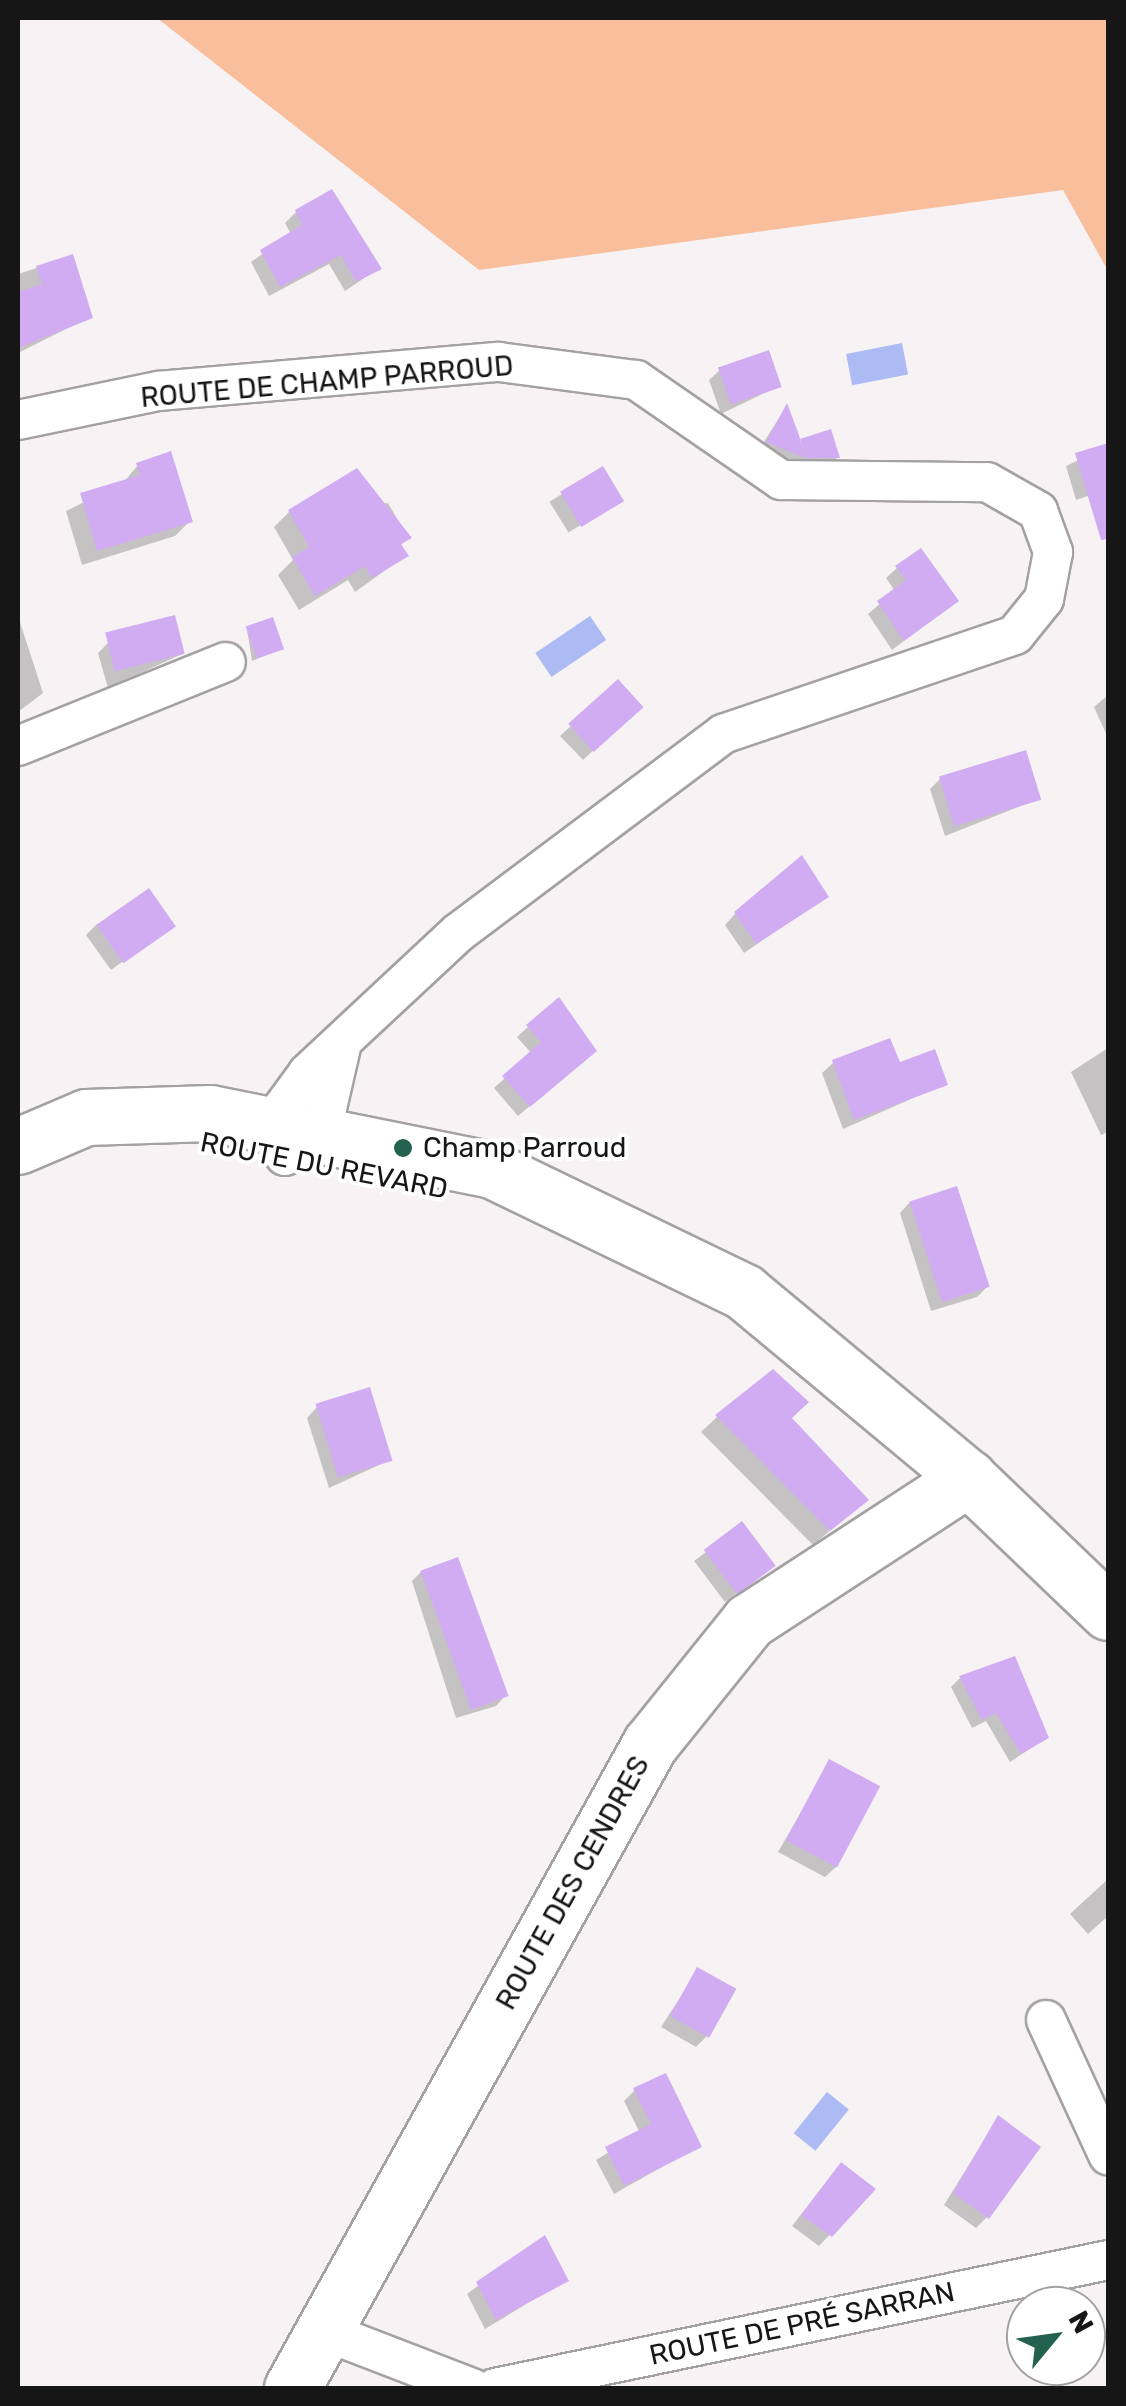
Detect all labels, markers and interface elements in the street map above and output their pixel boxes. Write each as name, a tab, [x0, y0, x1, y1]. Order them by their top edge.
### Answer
street label: ROUTE DE CHAMP PARROUD	[139, 349, 515, 415]
street label: ROUTE DU REVARD	[198, 1126, 450, 1206]
place label: Champ Parroud	[423, 1131, 626, 1165]
marker: Champ Parroud	[392, 1137, 414, 1159]
street label: ROUTE DES CENDRES	[489, 1750, 657, 2016]
street label: ROUTE DE PRÉ SARRAN	[646, 2275, 958, 2373]
north arrow	[1006, 2286, 1106, 2386]
text: N	[1062, 2305, 1100, 2339]

